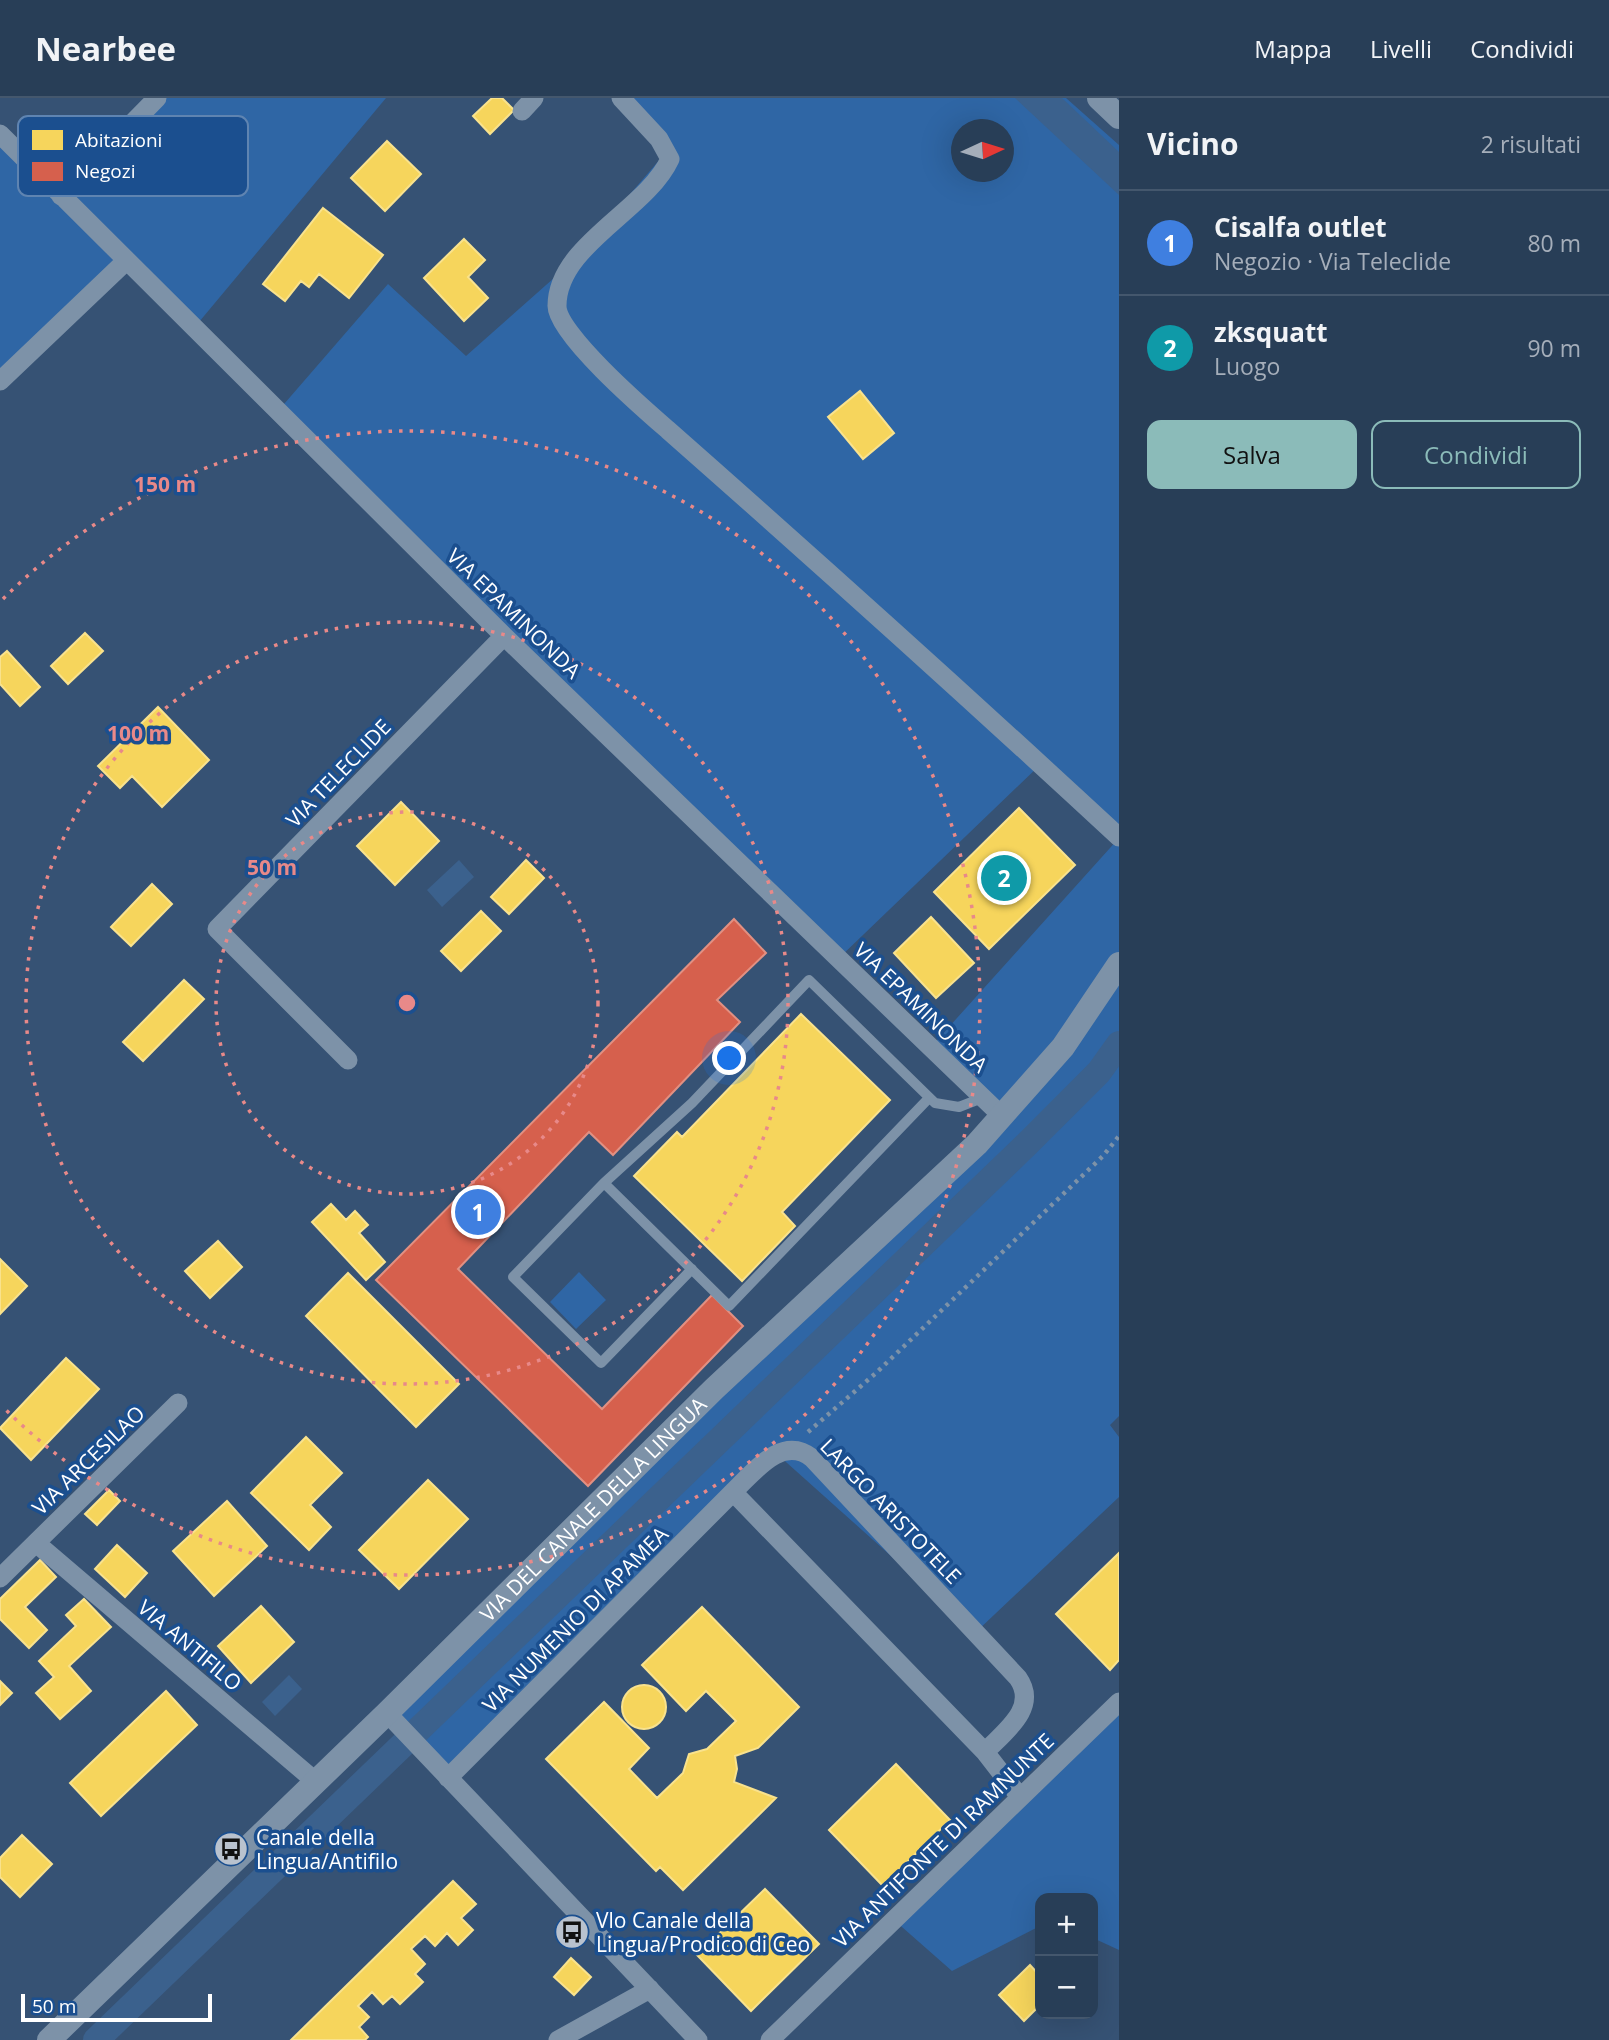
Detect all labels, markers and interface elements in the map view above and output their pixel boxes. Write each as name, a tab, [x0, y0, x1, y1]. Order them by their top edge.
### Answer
text: Nearbee	[35, 26, 176, 71]
text: Mappa	[1254, 32, 1332, 65]
text: Livelli	[1370, 32, 1432, 65]
text: Condividi	[1470, 32, 1574, 65]
legend	[18, 116, 248, 196]
north arrow	[951, 119, 1014, 182]
text: Vicino	[1147, 123, 1239, 164]
text: Abitazioni	[75, 127, 162, 153]
text: 2 risultati	[1481, 128, 1581, 160]
text: Negozi	[75, 158, 135, 184]
text: Cisalfa outlet	[1214, 209, 1387, 245]
text: 1	[1163, 227, 1177, 259]
text: 80 m	[1527, 227, 1581, 259]
text: Negozio · Via Teleclide	[1214, 245, 1451, 277]
text: zksquatt	[1214, 314, 1328, 350]
text: 2	[1163, 332, 1177, 364]
text: 90 m	[1527, 332, 1581, 364]
text: Luogo	[1214, 350, 1280, 382]
button: Salva	[1147, 420, 1357, 489]
button: Condividi	[1371, 420, 1581, 489]
text: 150 m	[134, 470, 196, 498]
street label: VIA EPAMINONDA	[441, 542, 588, 685]
street label: VIA TELECLIDE	[279, 713, 397, 833]
text: 100 m	[107, 719, 169, 747]
pin: 2	[981, 852, 1027, 904]
text: 50 m	[247, 853, 297, 881]
street label: VIA EPAMINONDA	[848, 936, 995, 1079]
centre of rings	[395, 991, 419, 1015]
your location	[712, 1041, 746, 1075]
pin: 1	[455, 1186, 501, 1238]
street label: VIA DEL CANALE DELLA LINGUA	[473, 1390, 713, 1628]
street label: VIA ARCESILAO	[26, 1399, 150, 1521]
street label: LARGO ARISTOTELE	[814, 1432, 968, 1590]
street label: VIA NUMENIO DI APAMEA	[476, 1520, 674, 1718]
street label: VIA ANTIFILO	[132, 1593, 248, 1697]
street label: VIA ANTIFONTE DI RAMNUNTE	[826, 1727, 1060, 1953]
place label: Canale della Lingua/Antifilo	[256, 1823, 398, 1875]
bus stop icon: Canale della Lingua/Antifilo	[212, 1830, 250, 1868]
map controls	[1035, 1893, 1098, 2019]
button: +	[1035, 1893, 1098, 1956]
place label: Vlo Canale della Lingua/Prodico di Ceo	[596, 1906, 810, 1958]
bus stop icon: Vlo Canale della Lingua/Prodico di Ceo	[553, 1913, 591, 1951]
button: −	[1035, 1956, 1098, 2019]
scale bar	[21, 1991, 212, 2023]
text: 50 m	[32, 1993, 76, 2019]

